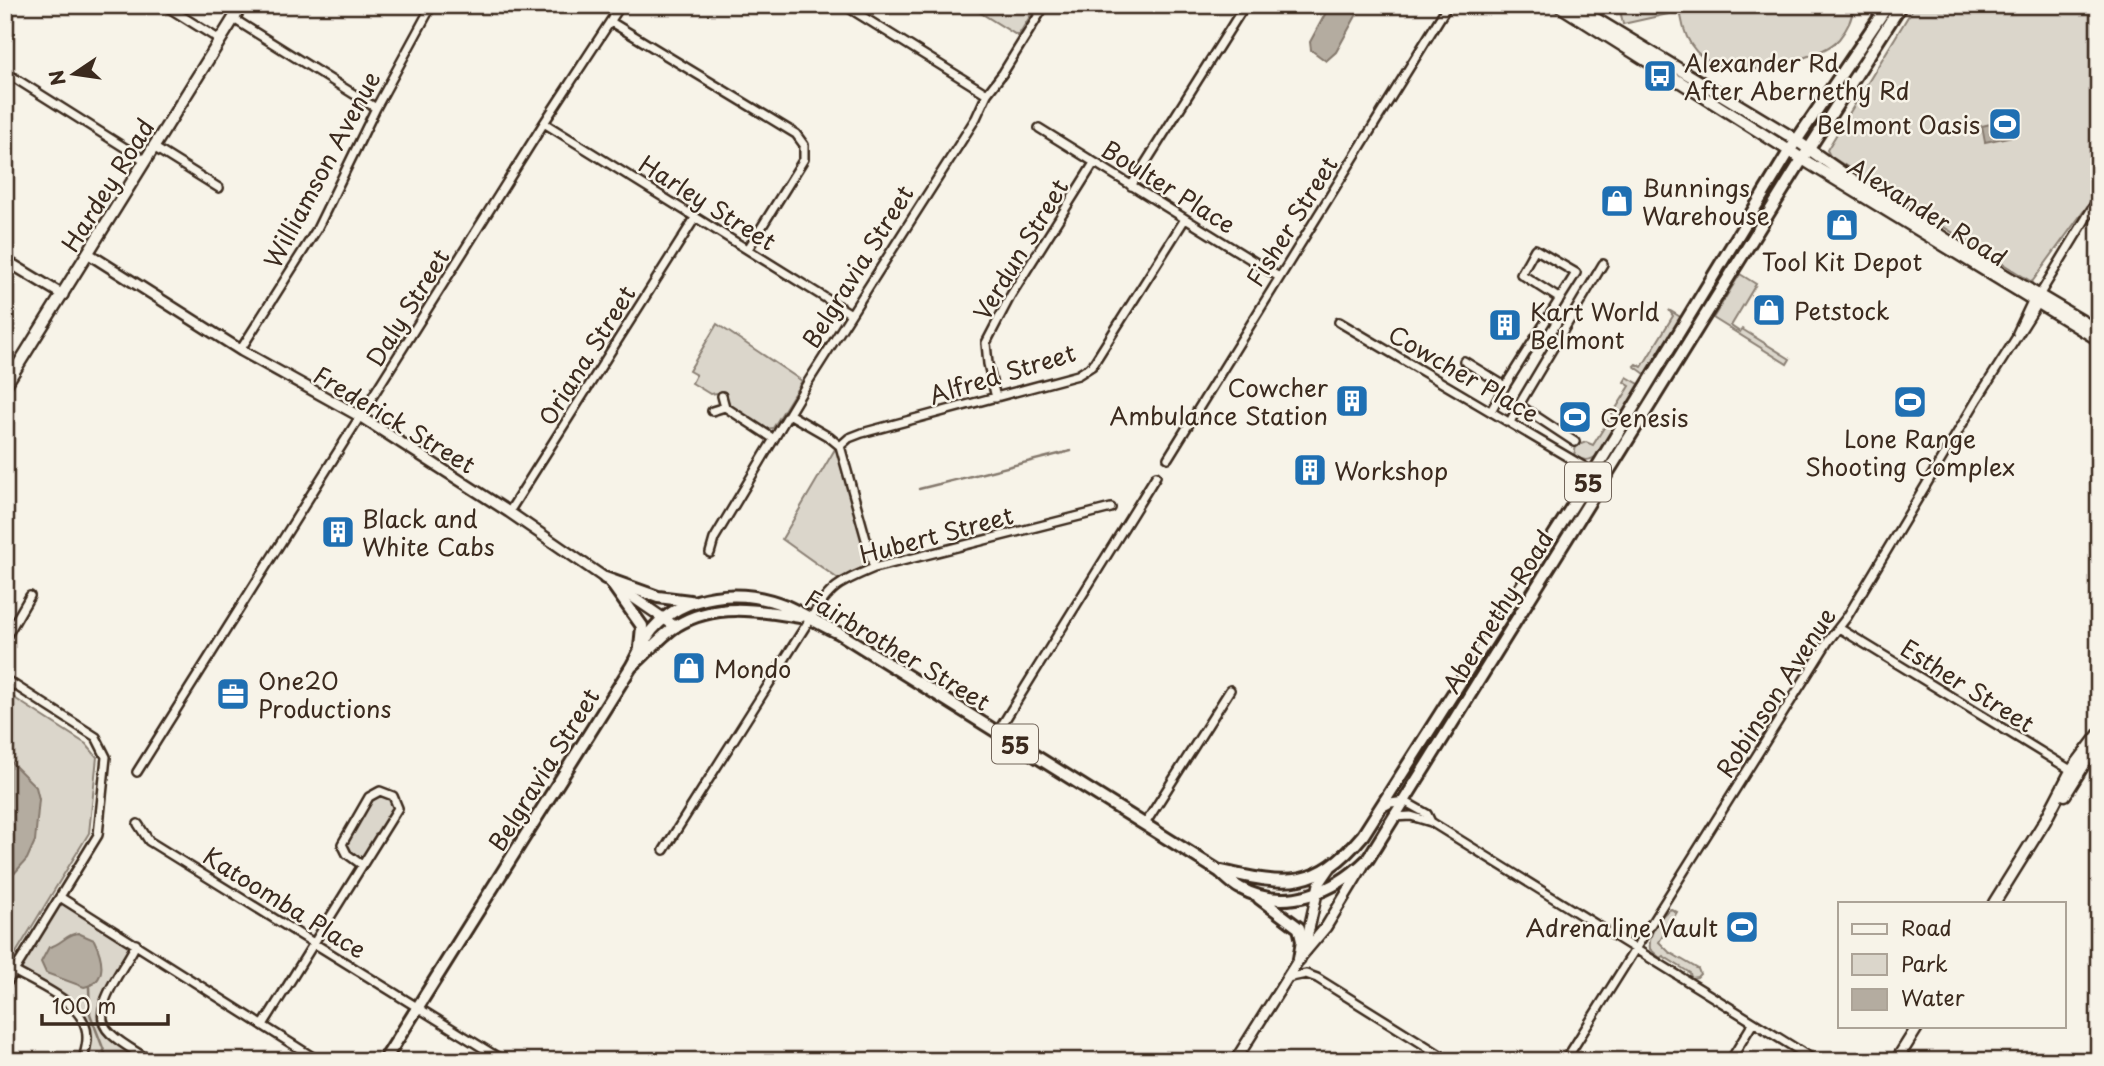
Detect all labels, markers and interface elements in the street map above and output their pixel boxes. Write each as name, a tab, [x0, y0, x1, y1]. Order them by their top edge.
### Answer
north arrow	[38, 38, 108, 108]
place label: Alexander Rd After Abernethy Rd	[1684, 44, 1910, 108]
bus stop icon: Alexander Rd After Abernethy Rd	[1641, 57, 1679, 95]
street label: Williamson Avenue	[254, 64, 388, 274]
text: N	[41, 68, 72, 89]
sports icon: Belmont Oasis	[1986, 105, 2024, 143]
place label: Belmont Oasis	[1817, 106, 1980, 142]
street label: Hardey Road	[52, 112, 162, 258]
street label: Boulter Place	[1095, 131, 1243, 241]
street label: Harley Street	[632, 145, 784, 259]
street label: Alexander Road	[1842, 148, 2014, 274]
street label: Fisher Street	[1236, 149, 1346, 293]
place label: Bunnings Warehouse	[1642, 169, 1770, 233]
street label: Verdun Street	[964, 171, 1076, 326]
street label: Belgravia Street	[792, 177, 922, 354]
shop icon: Bunnings Warehouse	[1598, 182, 1636, 220]
shop icon: Tool Kit Depot	[1823, 206, 1861, 244]
street label: Daly Street	[357, 241, 458, 373]
place label: Tool Kit Depot	[1762, 243, 1922, 279]
street label: Oriana Street	[529, 278, 644, 432]
shop icon: Petstock	[1750, 291, 1788, 329]
place label: Petstock	[1794, 292, 1890, 328]
place label: Kart World Belmont	[1530, 293, 1660, 357]
building icon: Kart World Belmont	[1486, 306, 1524, 344]
street label: Cowcher Place	[1382, 315, 1546, 431]
street label: Alfred Street	[924, 334, 1080, 412]
street label: Frederick Street	[307, 356, 483, 482]
place label: Cowcher Ambulance Station	[1110, 369, 1329, 433]
building icon: Cowcher Ambulance Station	[1333, 382, 1371, 420]
sports icon: Lone Range Shooting Complex	[1891, 383, 1929, 421]
sports icon: Genesis	[1556, 398, 1594, 436]
place label: Genesis	[1600, 399, 1688, 435]
place label: Lone Range Shooting Complex	[1805, 420, 2015, 484]
building icon: Workshop	[1291, 451, 1329, 489]
place label: Workshop	[1334, 452, 1448, 488]
road number: 55	[1565, 462, 1611, 502]
street label: Hubert Street	[855, 496, 1017, 572]
place label: Black and White Cabs	[362, 500, 495, 564]
building icon: Black and White Cabs	[319, 513, 357, 551]
street label: Abernethy Road	[1432, 523, 1562, 699]
street label: Fairbrother Street	[799, 579, 997, 719]
street label: Robinson Avenue	[1706, 600, 1844, 784]
street label: Esther Street	[1894, 630, 2042, 740]
shop icon: Mondo	[670, 649, 708, 687]
place label: Mondo	[714, 650, 791, 686]
place label: One20 Productions	[258, 662, 391, 726]
office icon: One20 Productions	[214, 675, 252, 713]
street label: Belgravia Street	[478, 680, 608, 857]
road number: 55	[992, 724, 1038, 764]
street label: Katoomba Place	[196, 837, 374, 967]
legend	[1838, 902, 2066, 1028]
sports icon: Adrenaline Vault	[1723, 908, 1761, 946]
place label: Adrenaline Vault	[1525, 909, 1718, 945]
text: Road	[1901, 911, 1952, 943]
text: Park	[1901, 947, 1948, 979]
text: Water	[1901, 981, 1965, 1013]
scale bar	[42, 982, 168, 1026]
text: 100 m	[52, 989, 116, 1021]

